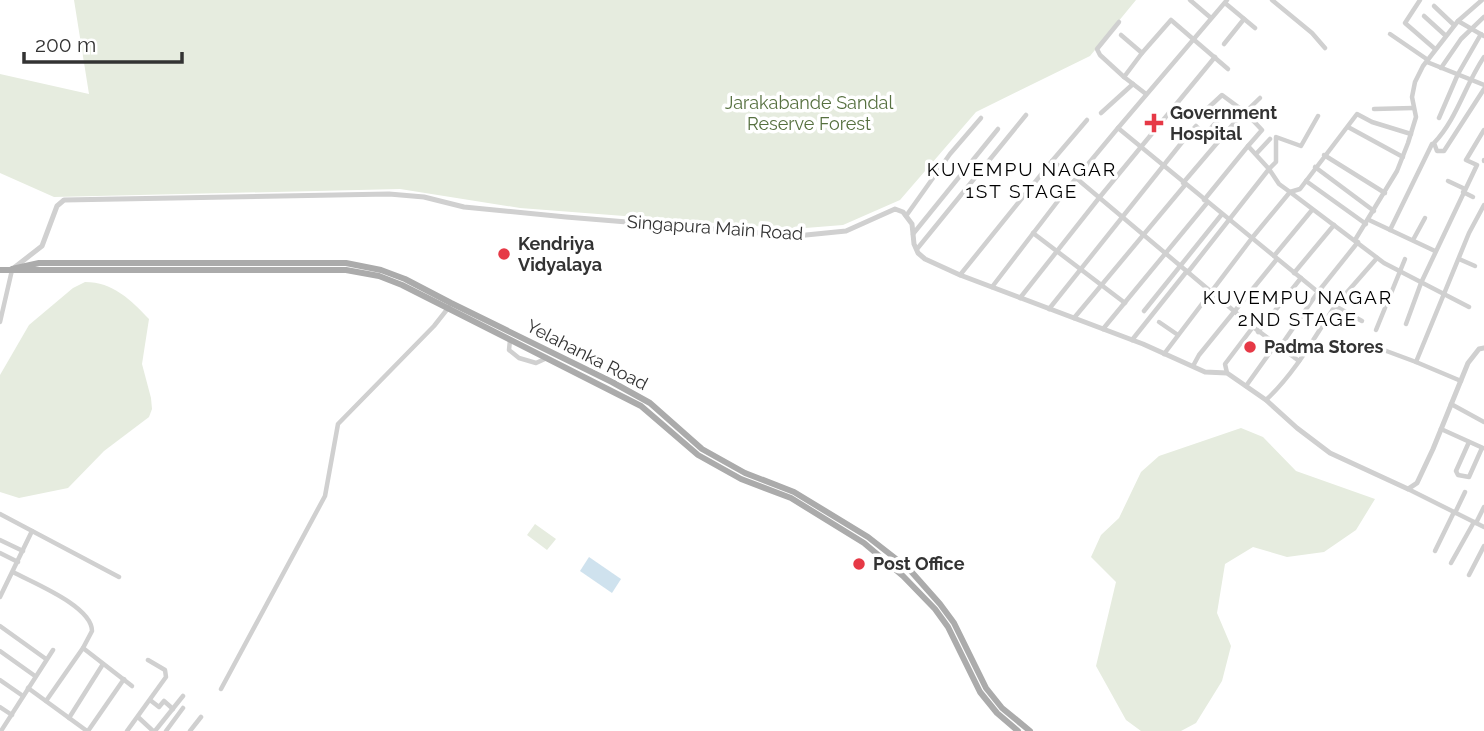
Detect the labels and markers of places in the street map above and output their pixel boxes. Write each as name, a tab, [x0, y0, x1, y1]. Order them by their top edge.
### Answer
place label: Government Hospital	[1170, 102, 1277, 144]
marker: Government Hospital	[1144, 113, 1164, 133]
place label: Kendriya Vidyalaya	[518, 233, 602, 275]
marker: Kendriya Vidyalaya	[496, 246, 512, 262]
place label: Padma Stores	[1264, 336, 1384, 357]
marker: Padma Stores	[1242, 339, 1258, 355]
place label: Post Office	[873, 553, 965, 574]
marker: Post Office	[851, 556, 867, 572]

